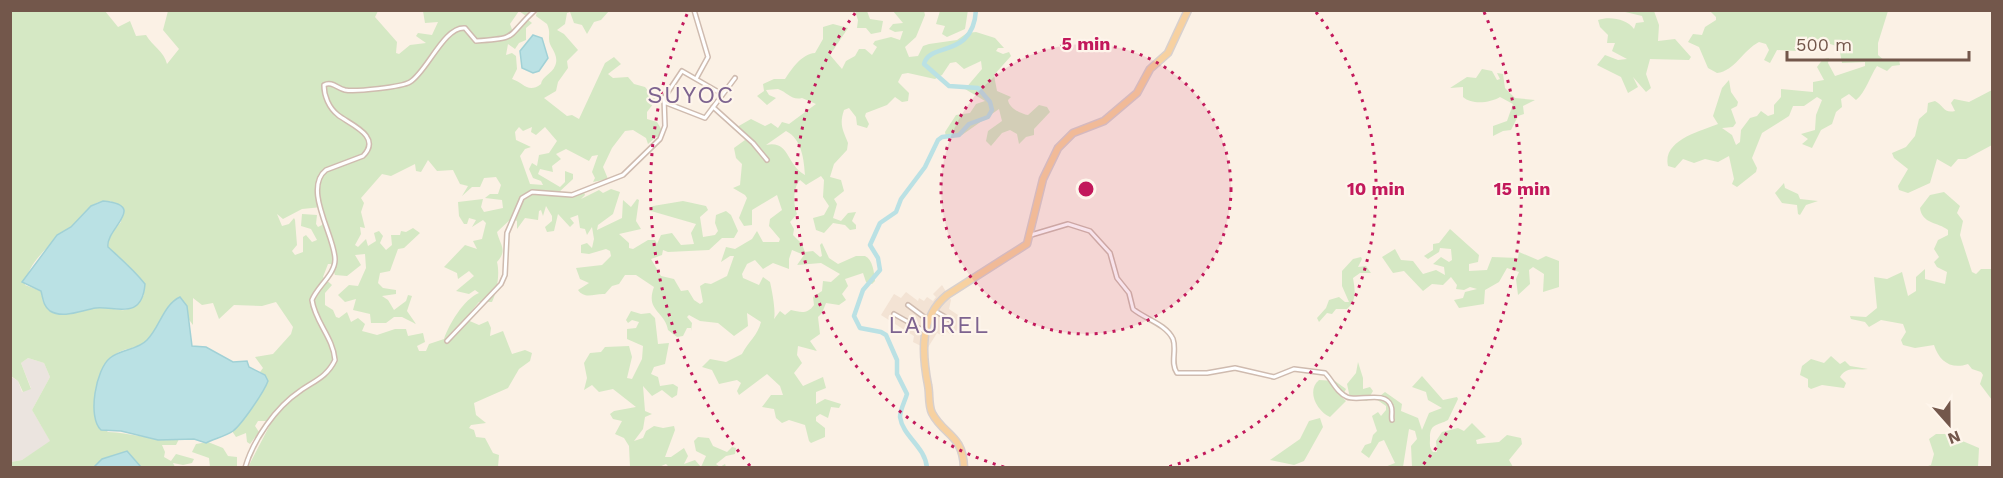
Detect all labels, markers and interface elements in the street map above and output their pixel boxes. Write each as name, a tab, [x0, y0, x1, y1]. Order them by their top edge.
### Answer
scale bar	[1787, 24, 1968, 62]
text: 5 min	[1062, 33, 1110, 54]
text: 500 m	[1796, 34, 1852, 55]
district label: SUYOC	[647, 81, 735, 109]
text: 10 min	[1347, 178, 1405, 199]
text: 15 min	[1494, 178, 1550, 199]
centre of rings	[1076, 179, 1096, 199]
district label: LAUREL	[888, 311, 990, 339]
north arrow	[1919, 394, 1979, 454]
text: N	[1945, 427, 1963, 449]

